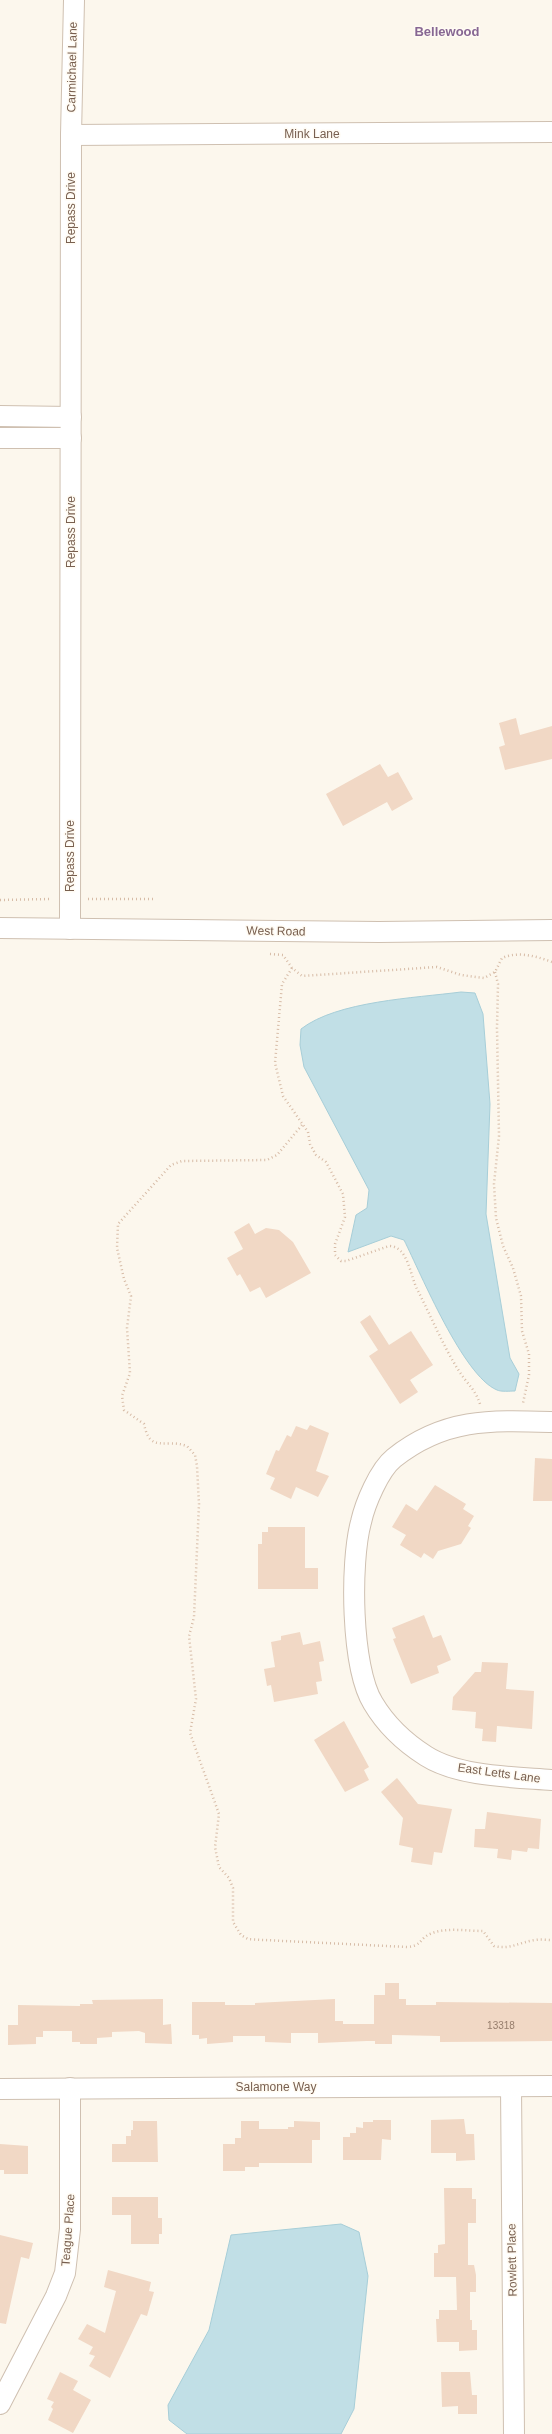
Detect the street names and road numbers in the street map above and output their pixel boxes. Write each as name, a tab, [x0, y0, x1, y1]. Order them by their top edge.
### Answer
street label: Carmichael Lane	[64, 21, 80, 112]
street label: Mink Lane	[284, 127, 340, 141]
street label: Repass Drive	[64, 172, 78, 244]
street label: Repass Drive	[64, 496, 78, 568]
street label: Repass Drive	[63, 820, 77, 892]
street label: West Road	[246, 923, 306, 939]
street label: East Letts Lane	[457, 1760, 542, 1786]
street label: Salamone Way	[236, 2080, 316, 2094]
street label: Teague Place	[58, 2193, 78, 2267]
street label: Rowlett Place	[504, 2223, 520, 2297]

